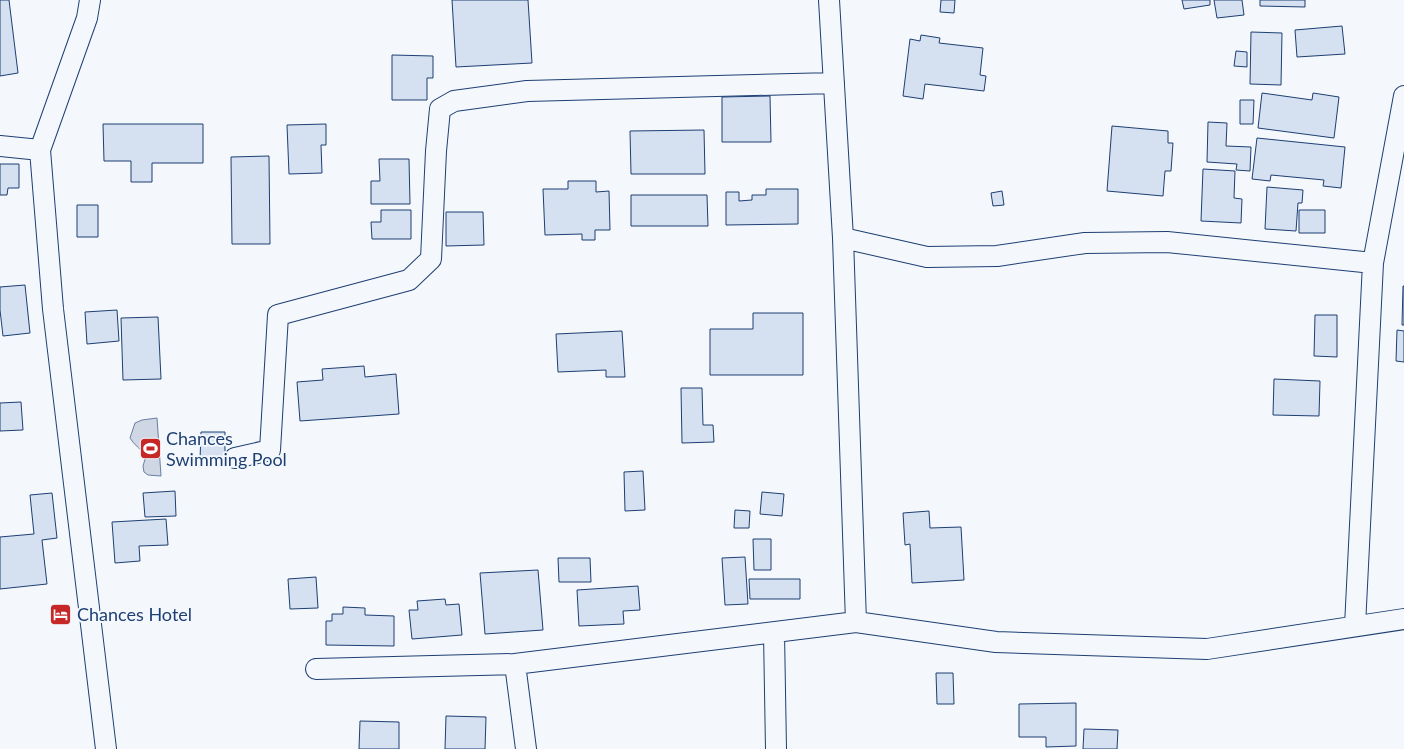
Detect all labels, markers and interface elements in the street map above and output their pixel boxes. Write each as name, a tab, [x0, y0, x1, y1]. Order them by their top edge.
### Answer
place label: Chances Swimming Pool	[166, 427, 287, 470]
sports icon: Chances Swimming Pool	[138, 436, 162, 460]
hotel icon: Chances Hotel	[49, 602, 73, 626]
place label: Chances Hotel	[77, 603, 192, 625]

